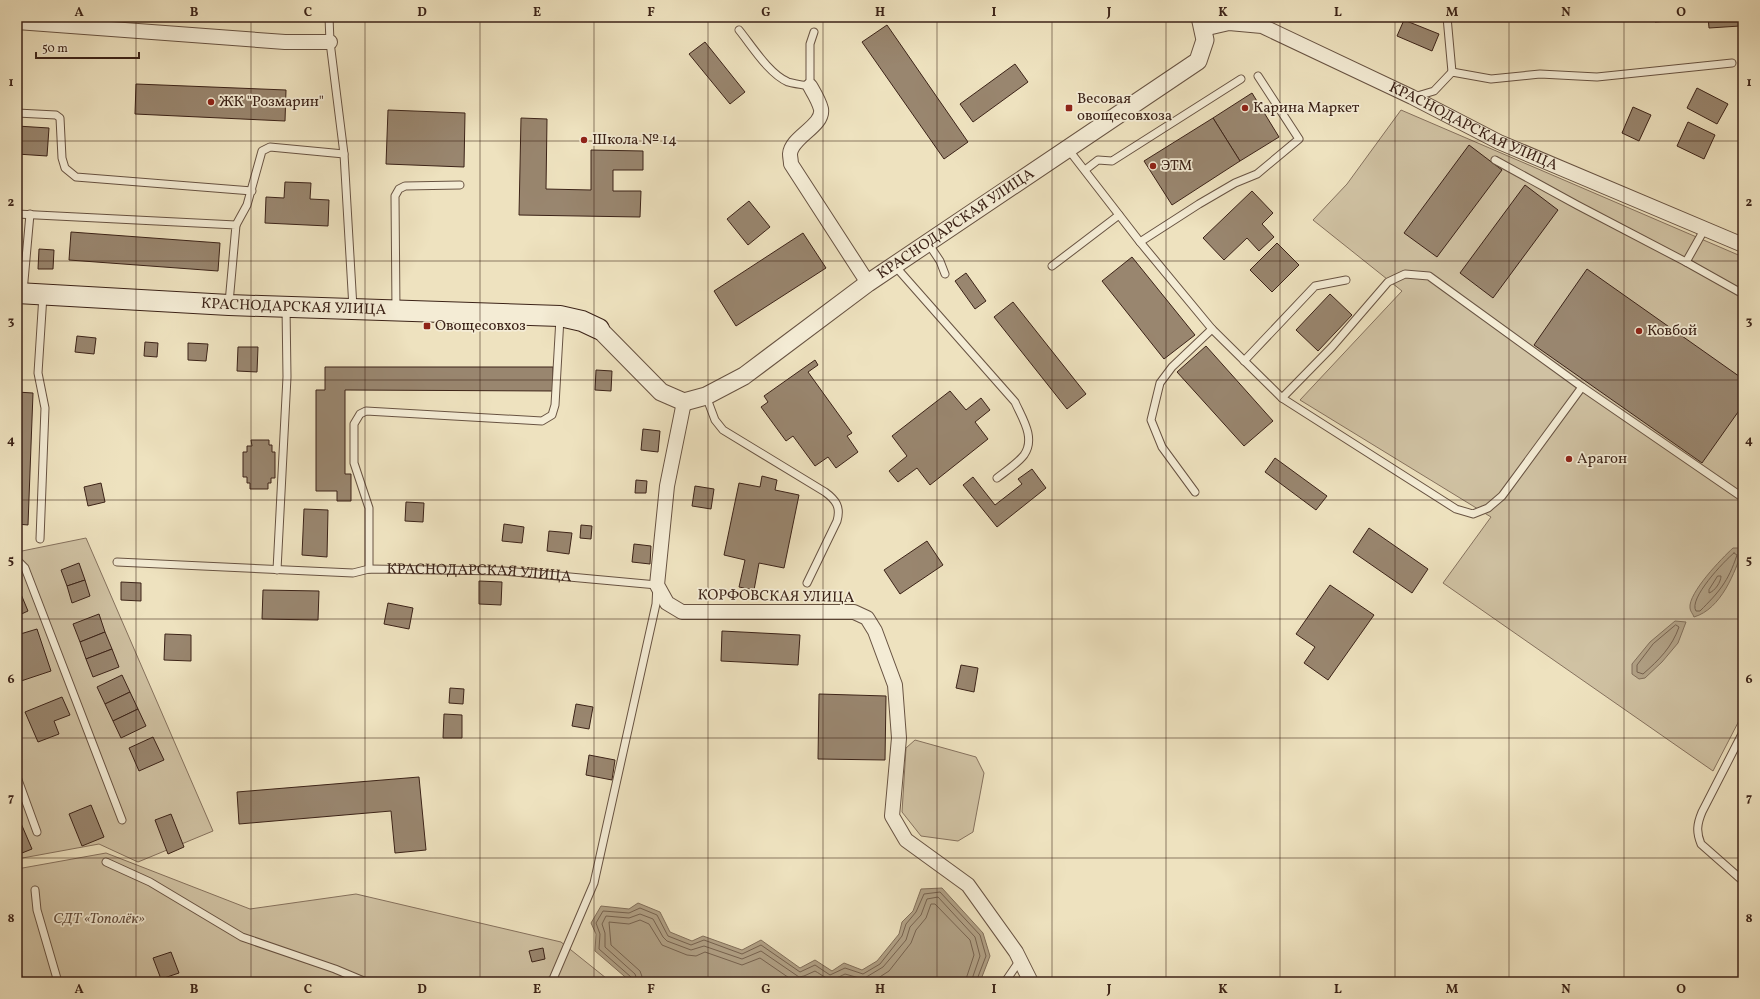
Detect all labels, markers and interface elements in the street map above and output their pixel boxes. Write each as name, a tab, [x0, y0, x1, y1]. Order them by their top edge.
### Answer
text: A	[74, 4, 84, 22]
text: B	[190, 4, 199, 22]
text: C	[304, 4, 312, 22]
text: D	[417, 4, 427, 22]
text: E	[533, 4, 541, 22]
text: F	[647, 4, 655, 22]
text: G	[761, 4, 771, 22]
text: H	[875, 4, 885, 22]
text: I	[992, 4, 997, 22]
text: J	[1106, 4, 1112, 22]
text: K	[1218, 4, 1228, 22]
text: L	[1334, 4, 1342, 22]
text: M	[1446, 4, 1459, 22]
text: N	[1561, 4, 1571, 22]
text: O	[1676, 4, 1686, 22]
scale bar	[36, 34, 139, 60]
text: 50 m	[42, 41, 68, 57]
text: 1	[8, 74, 14, 92]
text: 1	[1746, 74, 1752, 92]
street label: КРАСНОДАРСКАЯ УЛИЦА	[1385, 77, 1561, 176]
place label: Весовая овощесовхоза	[1077, 89, 1172, 127]
place label: ЖК "Розмарин"	[219, 92, 324, 113]
marker: ЖК "Розмарин"	[206, 97, 216, 107]
place label: Карина Маркет	[1253, 98, 1360, 119]
marker: Весовая овощесовхоза	[1064, 103, 1074, 113]
marker: Карина Маркет	[1240, 103, 1250, 113]
place label: Школа № 14	[592, 130, 677, 151]
marker: Школа № 14	[579, 135, 589, 145]
place label: ЭТМ	[1161, 156, 1192, 177]
marker: ЭТМ	[1148, 161, 1158, 171]
street label: КРАСНОДАРСКАЯ УЛИЦА	[873, 163, 1039, 284]
text: 2	[8, 194, 15, 212]
text: 2	[1746, 194, 1753, 212]
street label: КРАСНОДАРСКАЯ УЛИЦА	[200, 293, 387, 321]
text: 3	[8, 313, 15, 331]
text: 3	[1746, 313, 1753, 331]
place label: Овощесовхоз	[435, 316, 526, 337]
marker: Овощесовхоз	[422, 321, 432, 331]
place label: Ковбой	[1647, 321, 1697, 342]
marker: Ковбой	[1634, 326, 1644, 336]
text: 4	[7, 432, 15, 450]
text: 4	[1745, 432, 1753, 450]
place label: Арагон	[1577, 449, 1627, 470]
marker: Арагон	[1564, 454, 1574, 464]
text: 5	[8, 552, 14, 570]
text: 5	[1746, 552, 1752, 570]
street label: КРАСНОДАРСКАЯ УЛИЦА	[386, 559, 573, 588]
street label: КОРФОВСКАЯ УЛИЦА	[697, 585, 855, 609]
text: 6	[7, 671, 15, 689]
text: 6	[1745, 671, 1753, 689]
text: 7	[8, 790, 14, 808]
text: 7	[1746, 790, 1752, 808]
park label: СДТ «Тополёк»	[53, 909, 145, 930]
text: 8	[7, 910, 15, 928]
text: 8	[1745, 910, 1753, 928]
text: A	[74, 981, 84, 999]
text: B	[190, 981, 199, 999]
text: C	[304, 981, 312, 999]
text: D	[417, 981, 427, 999]
text: E	[533, 981, 541, 999]
text: F	[647, 981, 655, 999]
text: G	[761, 981, 771, 999]
text: H	[875, 981, 885, 999]
text: I	[992, 981, 997, 999]
text: J	[1106, 981, 1112, 999]
text: K	[1218, 981, 1228, 999]
text: L	[1334, 981, 1342, 999]
text: M	[1446, 981, 1459, 999]
text: N	[1561, 981, 1571, 999]
text: O	[1676, 981, 1686, 999]

